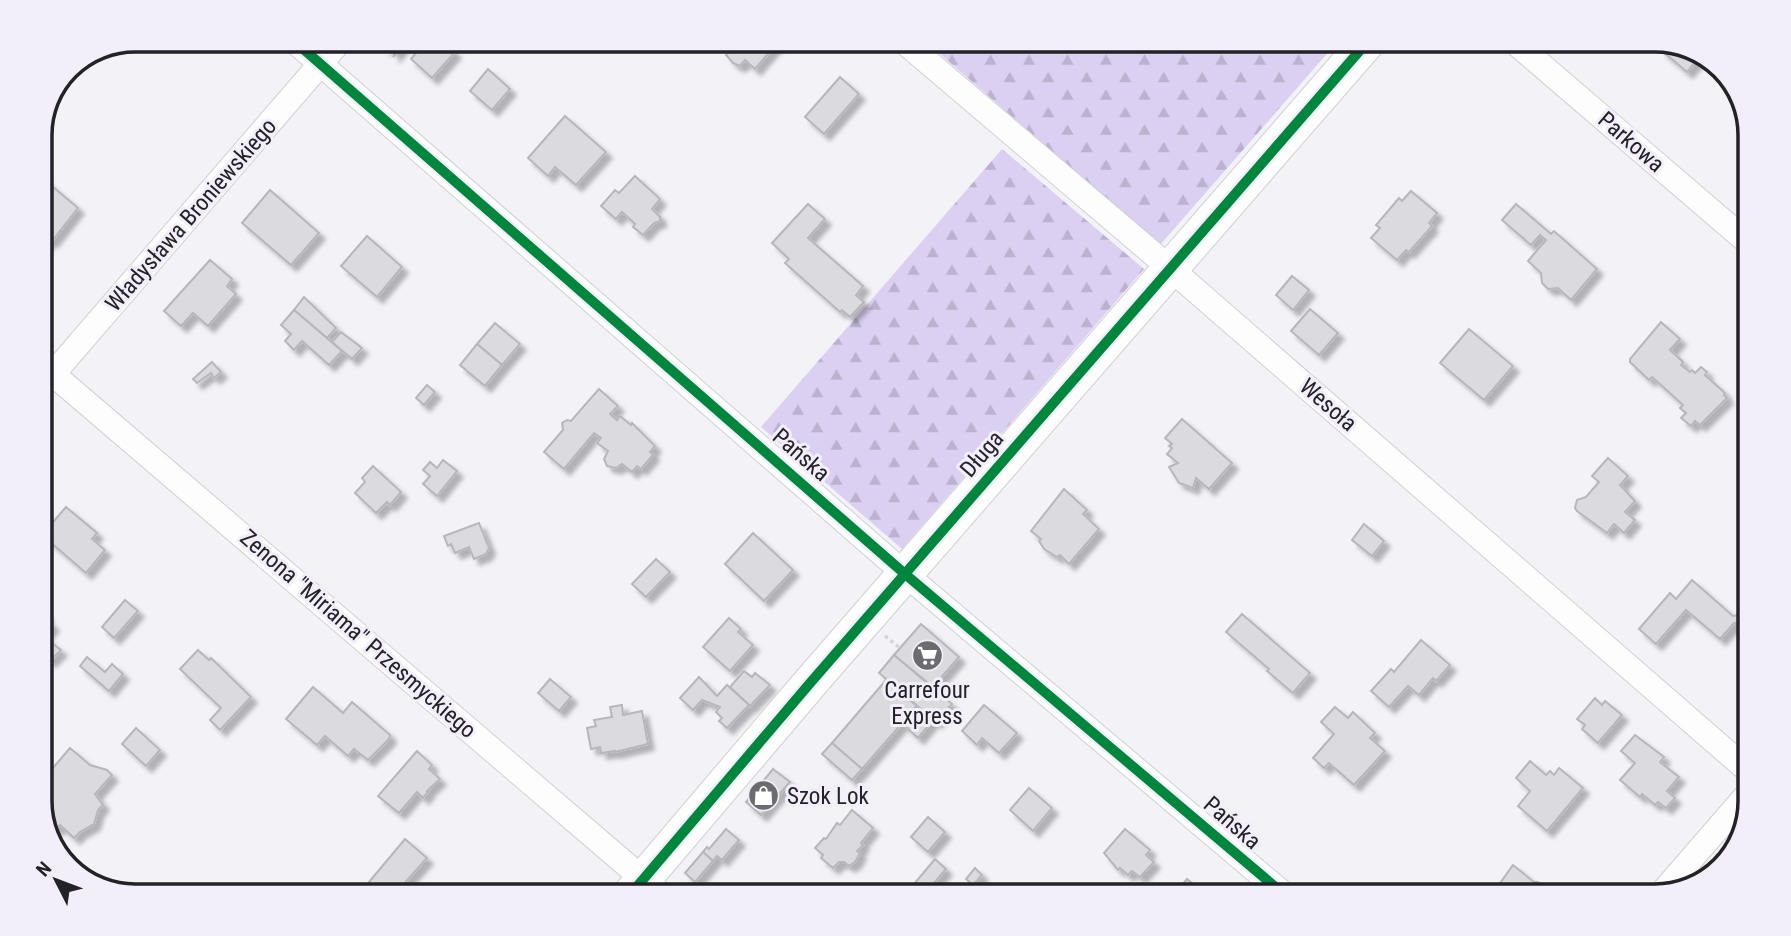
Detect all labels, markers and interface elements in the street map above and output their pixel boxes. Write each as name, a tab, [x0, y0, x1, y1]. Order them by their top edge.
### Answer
street label: Parkowa	[1593, 106, 1669, 178]
street label: Władysława Broniewskiego	[100, 113, 282, 317]
street label: Wesoła	[1294, 373, 1362, 437]
street label: Pańska	[767, 423, 835, 487]
street label: Długa	[955, 425, 1009, 483]
street label: Zenona "Miriama" Przesmyckiego	[234, 524, 482, 744]
supermarket icon: Carrefour Express	[910, 639, 944, 673]
place label: Carrefour Express	[884, 677, 970, 730]
shop icon: Szok Lok	[747, 779, 781, 813]
place label: Szok Lok	[787, 783, 870, 810]
street label: Pańska	[1198, 791, 1266, 855]
north arrow	[21, 845, 91, 915]
text: N	[31, 857, 56, 881]

